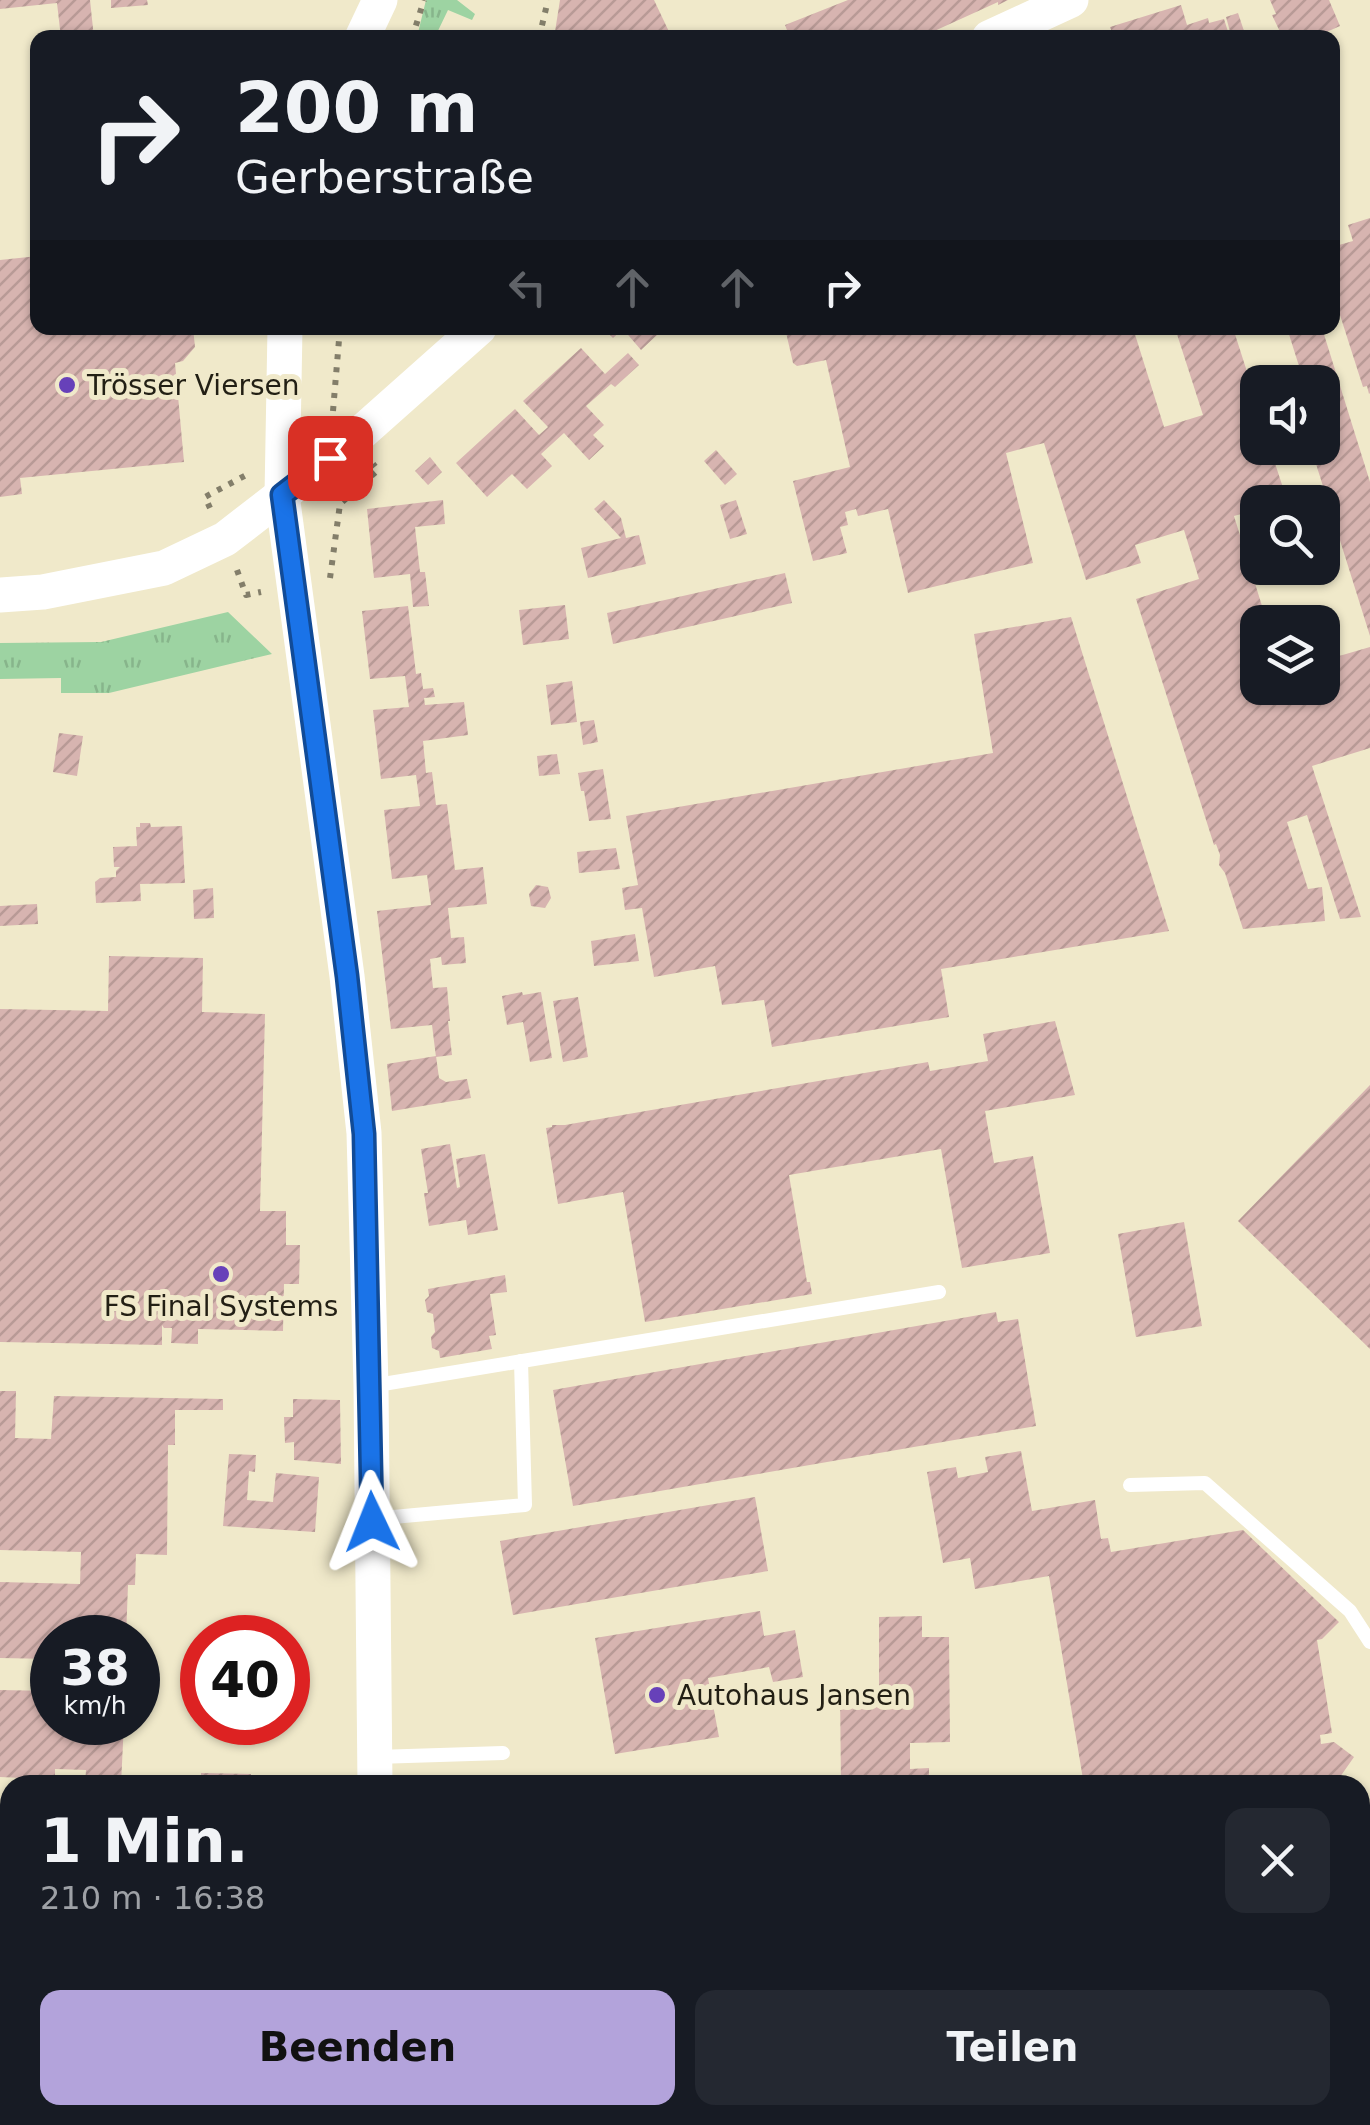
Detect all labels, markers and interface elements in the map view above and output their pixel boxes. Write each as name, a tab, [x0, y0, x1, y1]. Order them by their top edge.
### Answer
text: 200 m	[235, 67, 478, 149]
icon: right	[70, 70, 200, 200]
text: Gerberstraße	[235, 151, 534, 204]
icon: left	[500, 260, 555, 315]
icon: ahead	[605, 260, 660, 315]
icon: ahead	[710, 260, 765, 315]
icon: right	[815, 260, 870, 315]
map controls	[1240, 365, 1340, 705]
button: sound	[1240, 365, 1340, 465]
place label: Trösser Viersen	[86, 369, 299, 402]
marker: Trösser Viersen	[56, 374, 78, 396]
pin	[288, 416, 373, 501]
icon: arrive	[303, 431, 358, 486]
button: search	[1240, 485, 1340, 585]
button: layers	[1240, 605, 1340, 705]
marker: FS Final Systems	[210, 1263, 232, 1285]
place label: FS Final Systems	[104, 1290, 338, 1323]
position arrow	[320, 1470, 424, 1574]
speed limit sign: 40	[180, 1615, 310, 1745]
text: 38	[60, 1639, 130, 1697]
place label: Autohaus Jansen	[677, 1679, 911, 1712]
marker: Autohaus Jansen	[646, 1684, 668, 1706]
text: km/h	[63, 1691, 127, 1720]
text: 1 Min.	[40, 1806, 248, 1876]
button: close	[1225, 1808, 1330, 1913]
text: 210 m · 16:38	[40, 1879, 265, 1917]
button: Beenden	[40, 1990, 675, 2105]
button: Teilen	[695, 1990, 1330, 2105]

